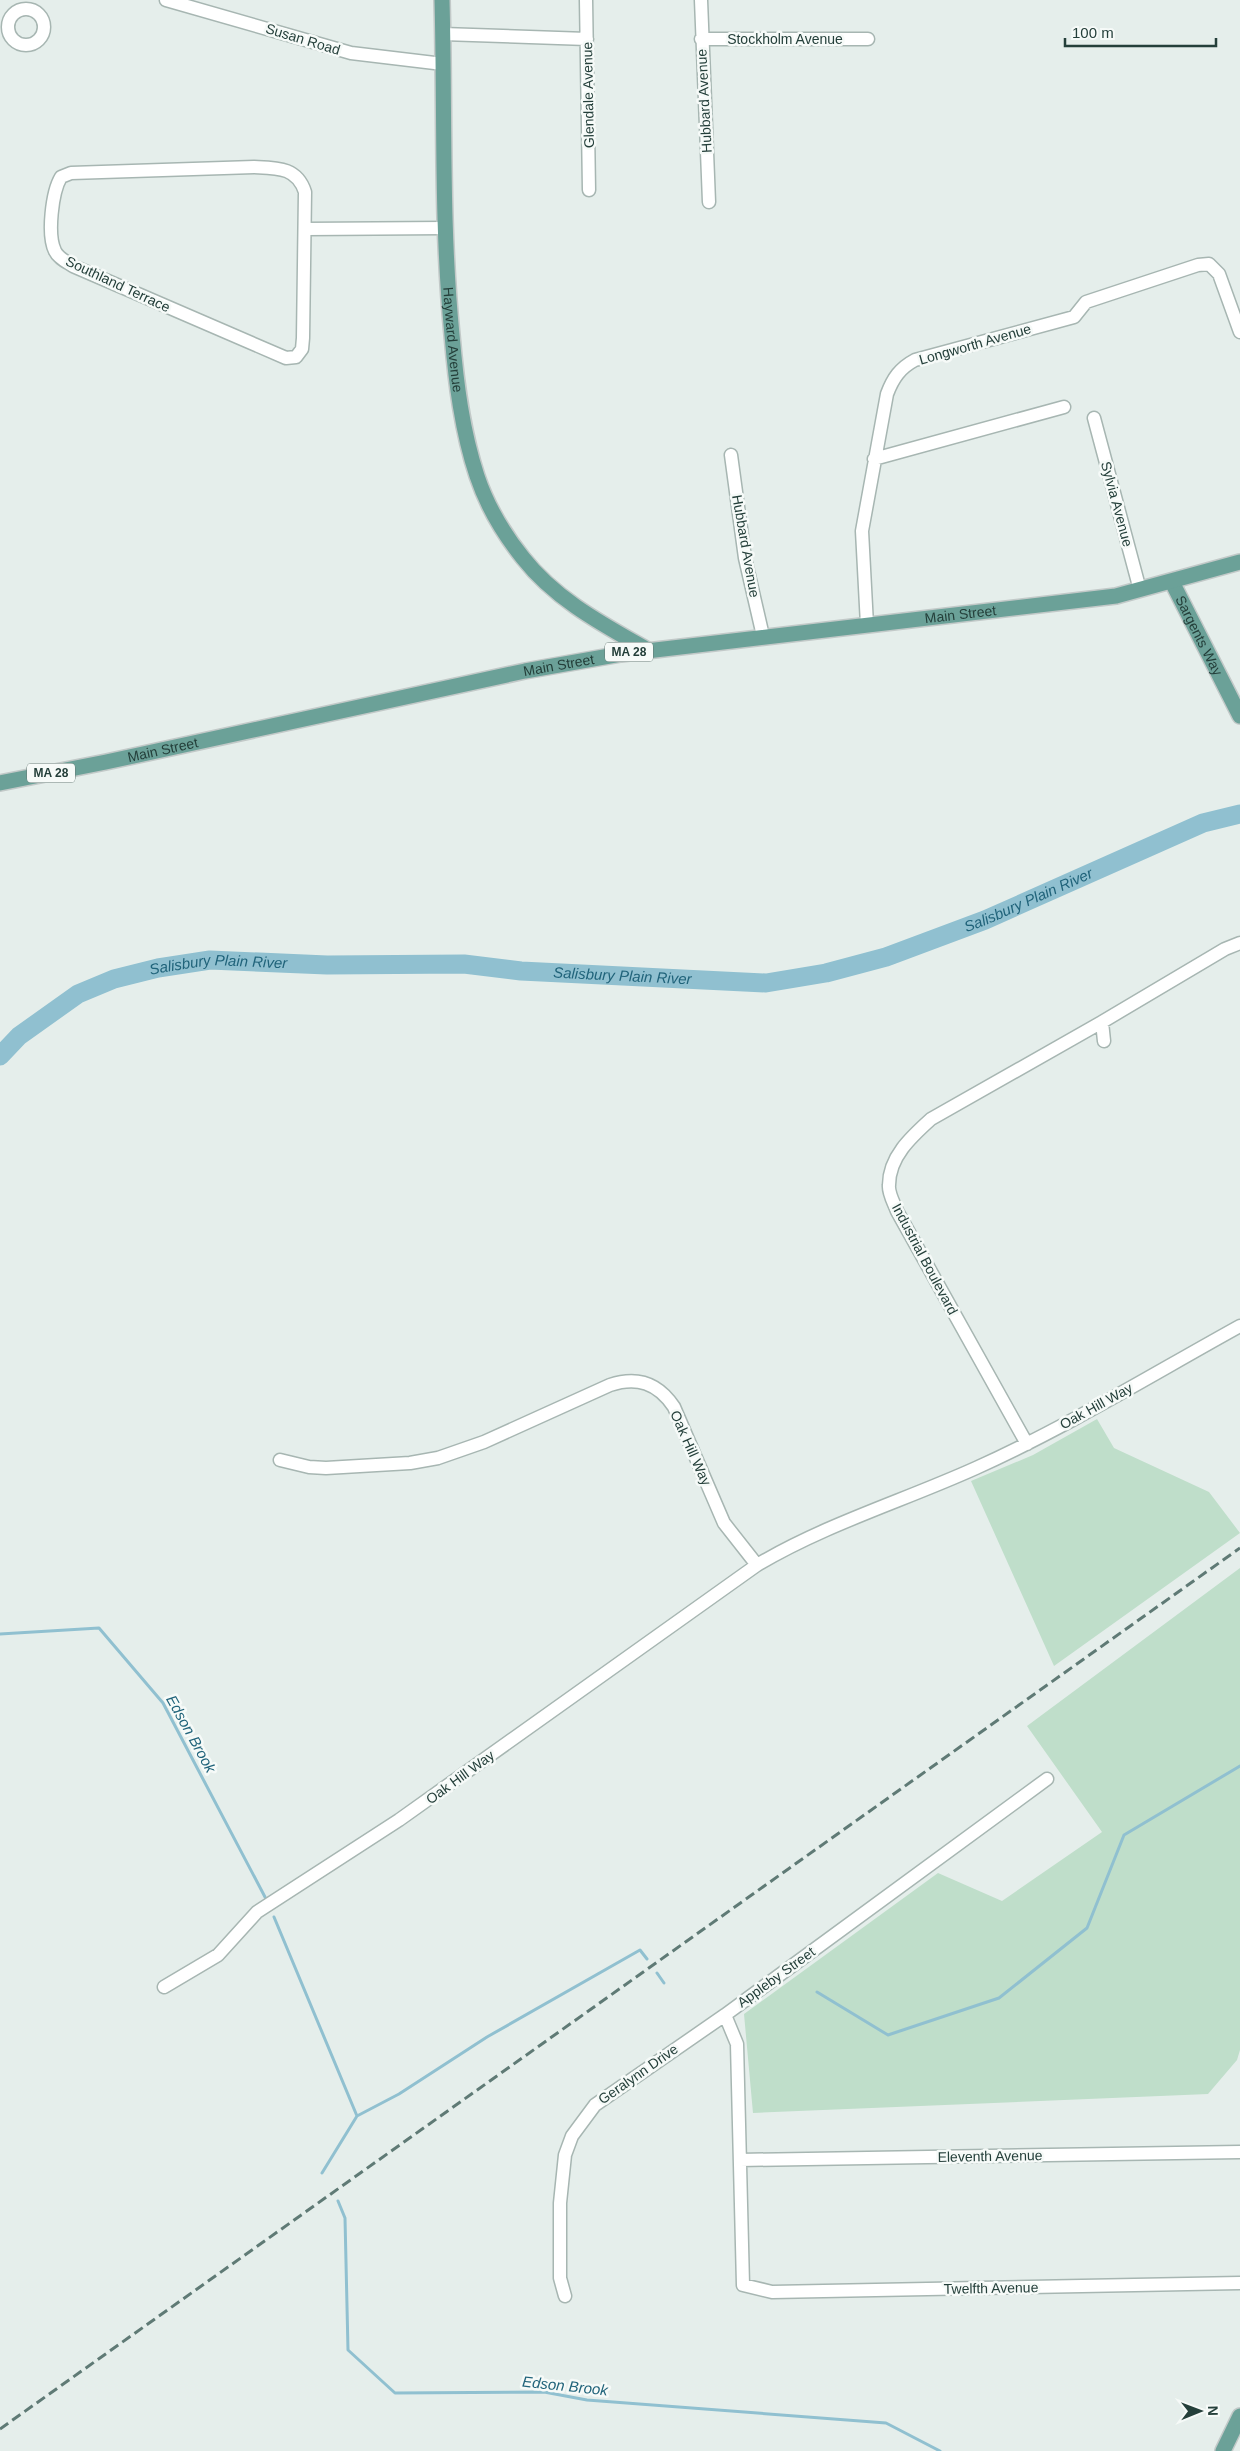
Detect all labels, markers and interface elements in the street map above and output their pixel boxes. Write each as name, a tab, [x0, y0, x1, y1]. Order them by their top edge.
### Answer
scale bar	[1065, 15, 1216, 47]
street label: Susan Road	[264, 20, 342, 58]
text: 100 m	[1072, 24, 1114, 41]
street label: Stockholm Avenue	[727, 31, 843, 47]
street label: Glendale Avenue	[579, 41, 597, 148]
street label: Hubbard Avenue	[693, 48, 715, 153]
street label: Southland Terrace	[63, 253, 173, 315]
street label: Hayward Avenue	[440, 287, 466, 394]
street label: Longworth Avenue	[917, 320, 1033, 368]
street label: Sylvia Avenue	[1098, 460, 1136, 549]
street label: Hubbard Avenue	[729, 493, 763, 599]
street label: Sargents Way	[1172, 593, 1226, 678]
street label: Main Street	[924, 602, 997, 626]
road number: MA 28	[605, 642, 653, 662]
street label: Main Street	[522, 651, 595, 679]
street label: Main Street	[126, 734, 199, 765]
road number: MA 28	[27, 764, 75, 782]
water label: Salisbury Plain River	[962, 864, 1096, 935]
water label: Salisbury Plain River	[147, 951, 289, 978]
water label: Salisbury Plain River	[553, 964, 693, 987]
street label: Industrial Boulevard	[889, 1201, 961, 1317]
street label: Oak Hill Way	[1057, 1380, 1135, 1432]
street label: Oak Hill Way	[667, 1408, 715, 1488]
water label: Edson Brook	[163, 1692, 220, 1777]
street label: Oak Hill Way	[423, 1747, 497, 1807]
street label: Appleby Street	[734, 1943, 818, 2010]
street label: Geralynn Drive	[595, 2041, 681, 2107]
street label: Eleventh Avenue	[937, 2147, 1043, 2165]
street label: Twelfth Avenue	[944, 2279, 1039, 2297]
water label: Edson Brook	[521, 2373, 610, 2399]
north arrow	[1175, 2386, 1225, 2436]
text: N	[1205, 2406, 1221, 2416]

